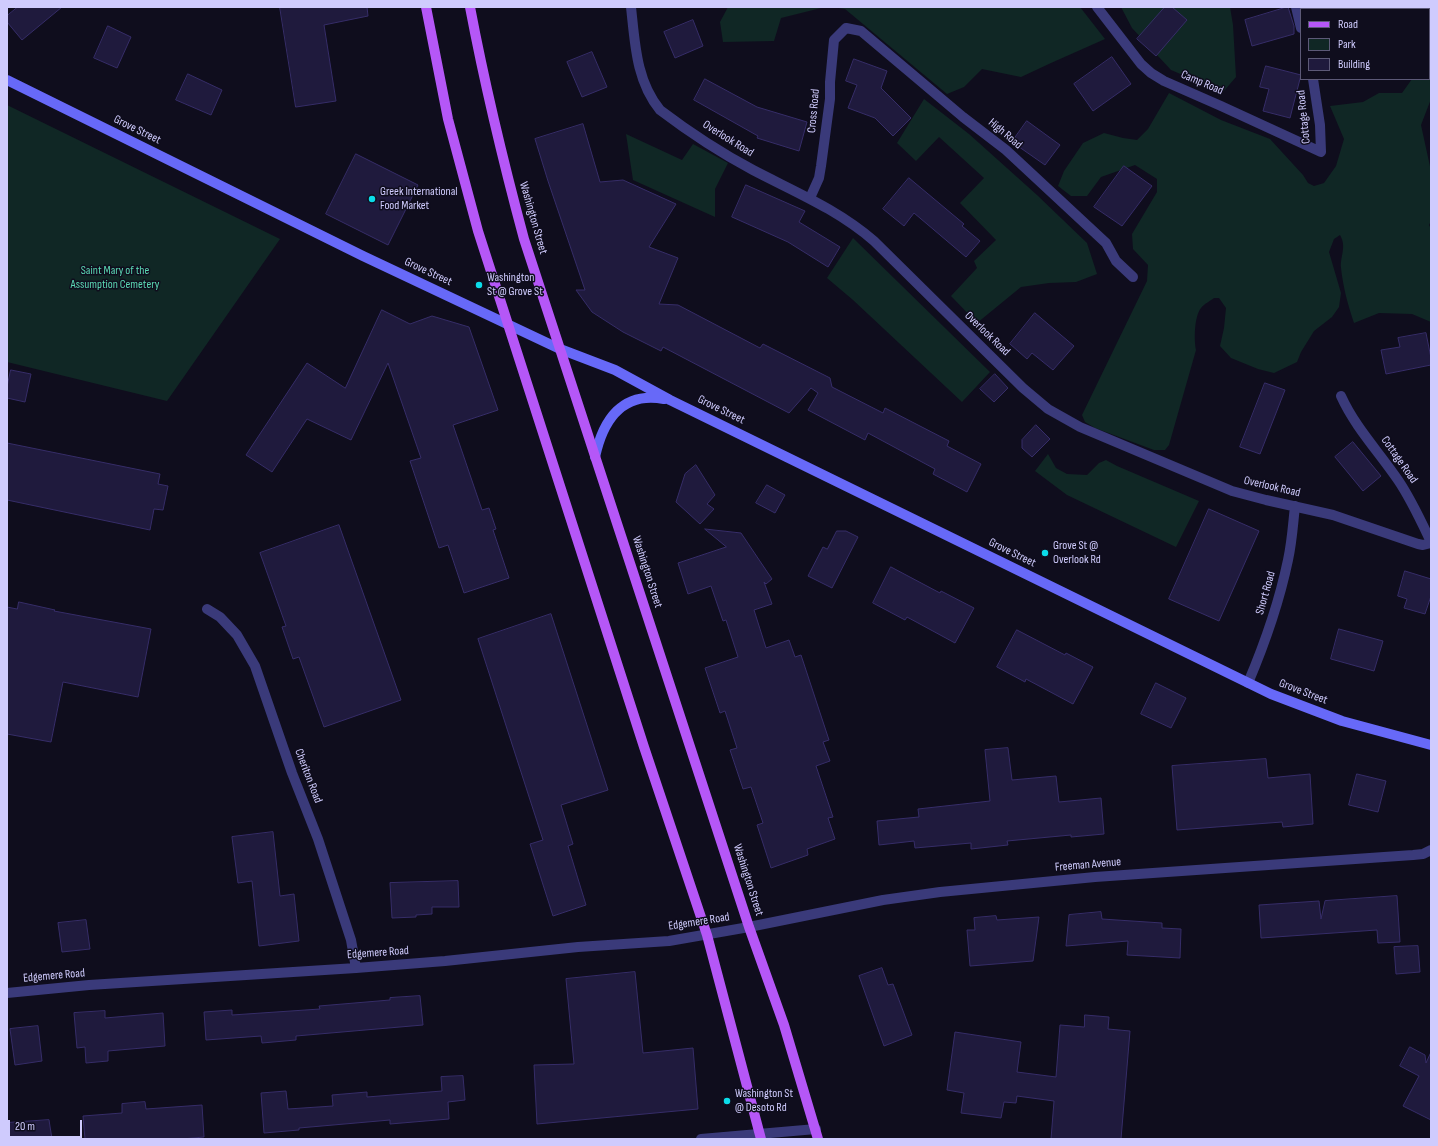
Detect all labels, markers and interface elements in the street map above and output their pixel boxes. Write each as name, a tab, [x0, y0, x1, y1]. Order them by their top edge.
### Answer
legend	[1300, 8, 1430, 80]
text: Road	[1338, 17, 1358, 32]
text: Park	[1338, 37, 1356, 52]
text: Building	[1338, 57, 1370, 72]
street label: Camp Road	[1179, 68, 1225, 98]
street label: Cross Road	[805, 88, 823, 134]
street label: Cottage Road	[1294, 89, 1314, 145]
street label: Grove Street	[111, 112, 163, 148]
street label: High Road	[985, 116, 1025, 152]
street label: Overlook Road	[700, 118, 756, 160]
street label: Washington Street	[516, 180, 550, 256]
place label: Greek International Food Market	[380, 185, 457, 213]
marker: Greek International Food Market	[367, 194, 377, 204]
street label: Grove Street	[402, 255, 454, 289]
park label: Saint Mary of the Assumption Cemetery	[71, 264, 159, 292]
place label: Washington St @ Grove St	[487, 271, 543, 299]
marker: Washington St @ Grove St	[474, 280, 484, 290]
street label: Overlook Road	[961, 309, 1013, 359]
street label: Grove Street	[695, 392, 747, 428]
street label: Cottage Road	[1378, 434, 1420, 486]
street label: Overlook Road	[1242, 474, 1302, 500]
street label: Washington Street	[629, 534, 665, 610]
street label: Grove Street	[986, 535, 1038, 571]
place label: Grove St @ Overlook Rd	[1053, 539, 1101, 567]
marker: Grove St @ Overlook Rd	[1040, 548, 1050, 558]
street label: Short Road	[1253, 570, 1279, 616]
street label: Grove Street	[1277, 676, 1329, 708]
street label: Cheriton Road	[291, 747, 325, 805]
street label: Washington Street	[730, 842, 766, 918]
street label: Freeman Avenue	[1054, 855, 1122, 875]
street label: Edgemere Road	[667, 910, 731, 934]
street label: Edgemere Road	[347, 944, 409, 962]
street label: Edgemere Road	[23, 966, 85, 986]
place label: Washington St @ Desoto Rd	[735, 1087, 793, 1115]
marker: Washington St @ Desoto Rd	[722, 1096, 732, 1106]
scale bar	[10, 1112, 84, 1138]
text: 20 m	[15, 1119, 35, 1134]

